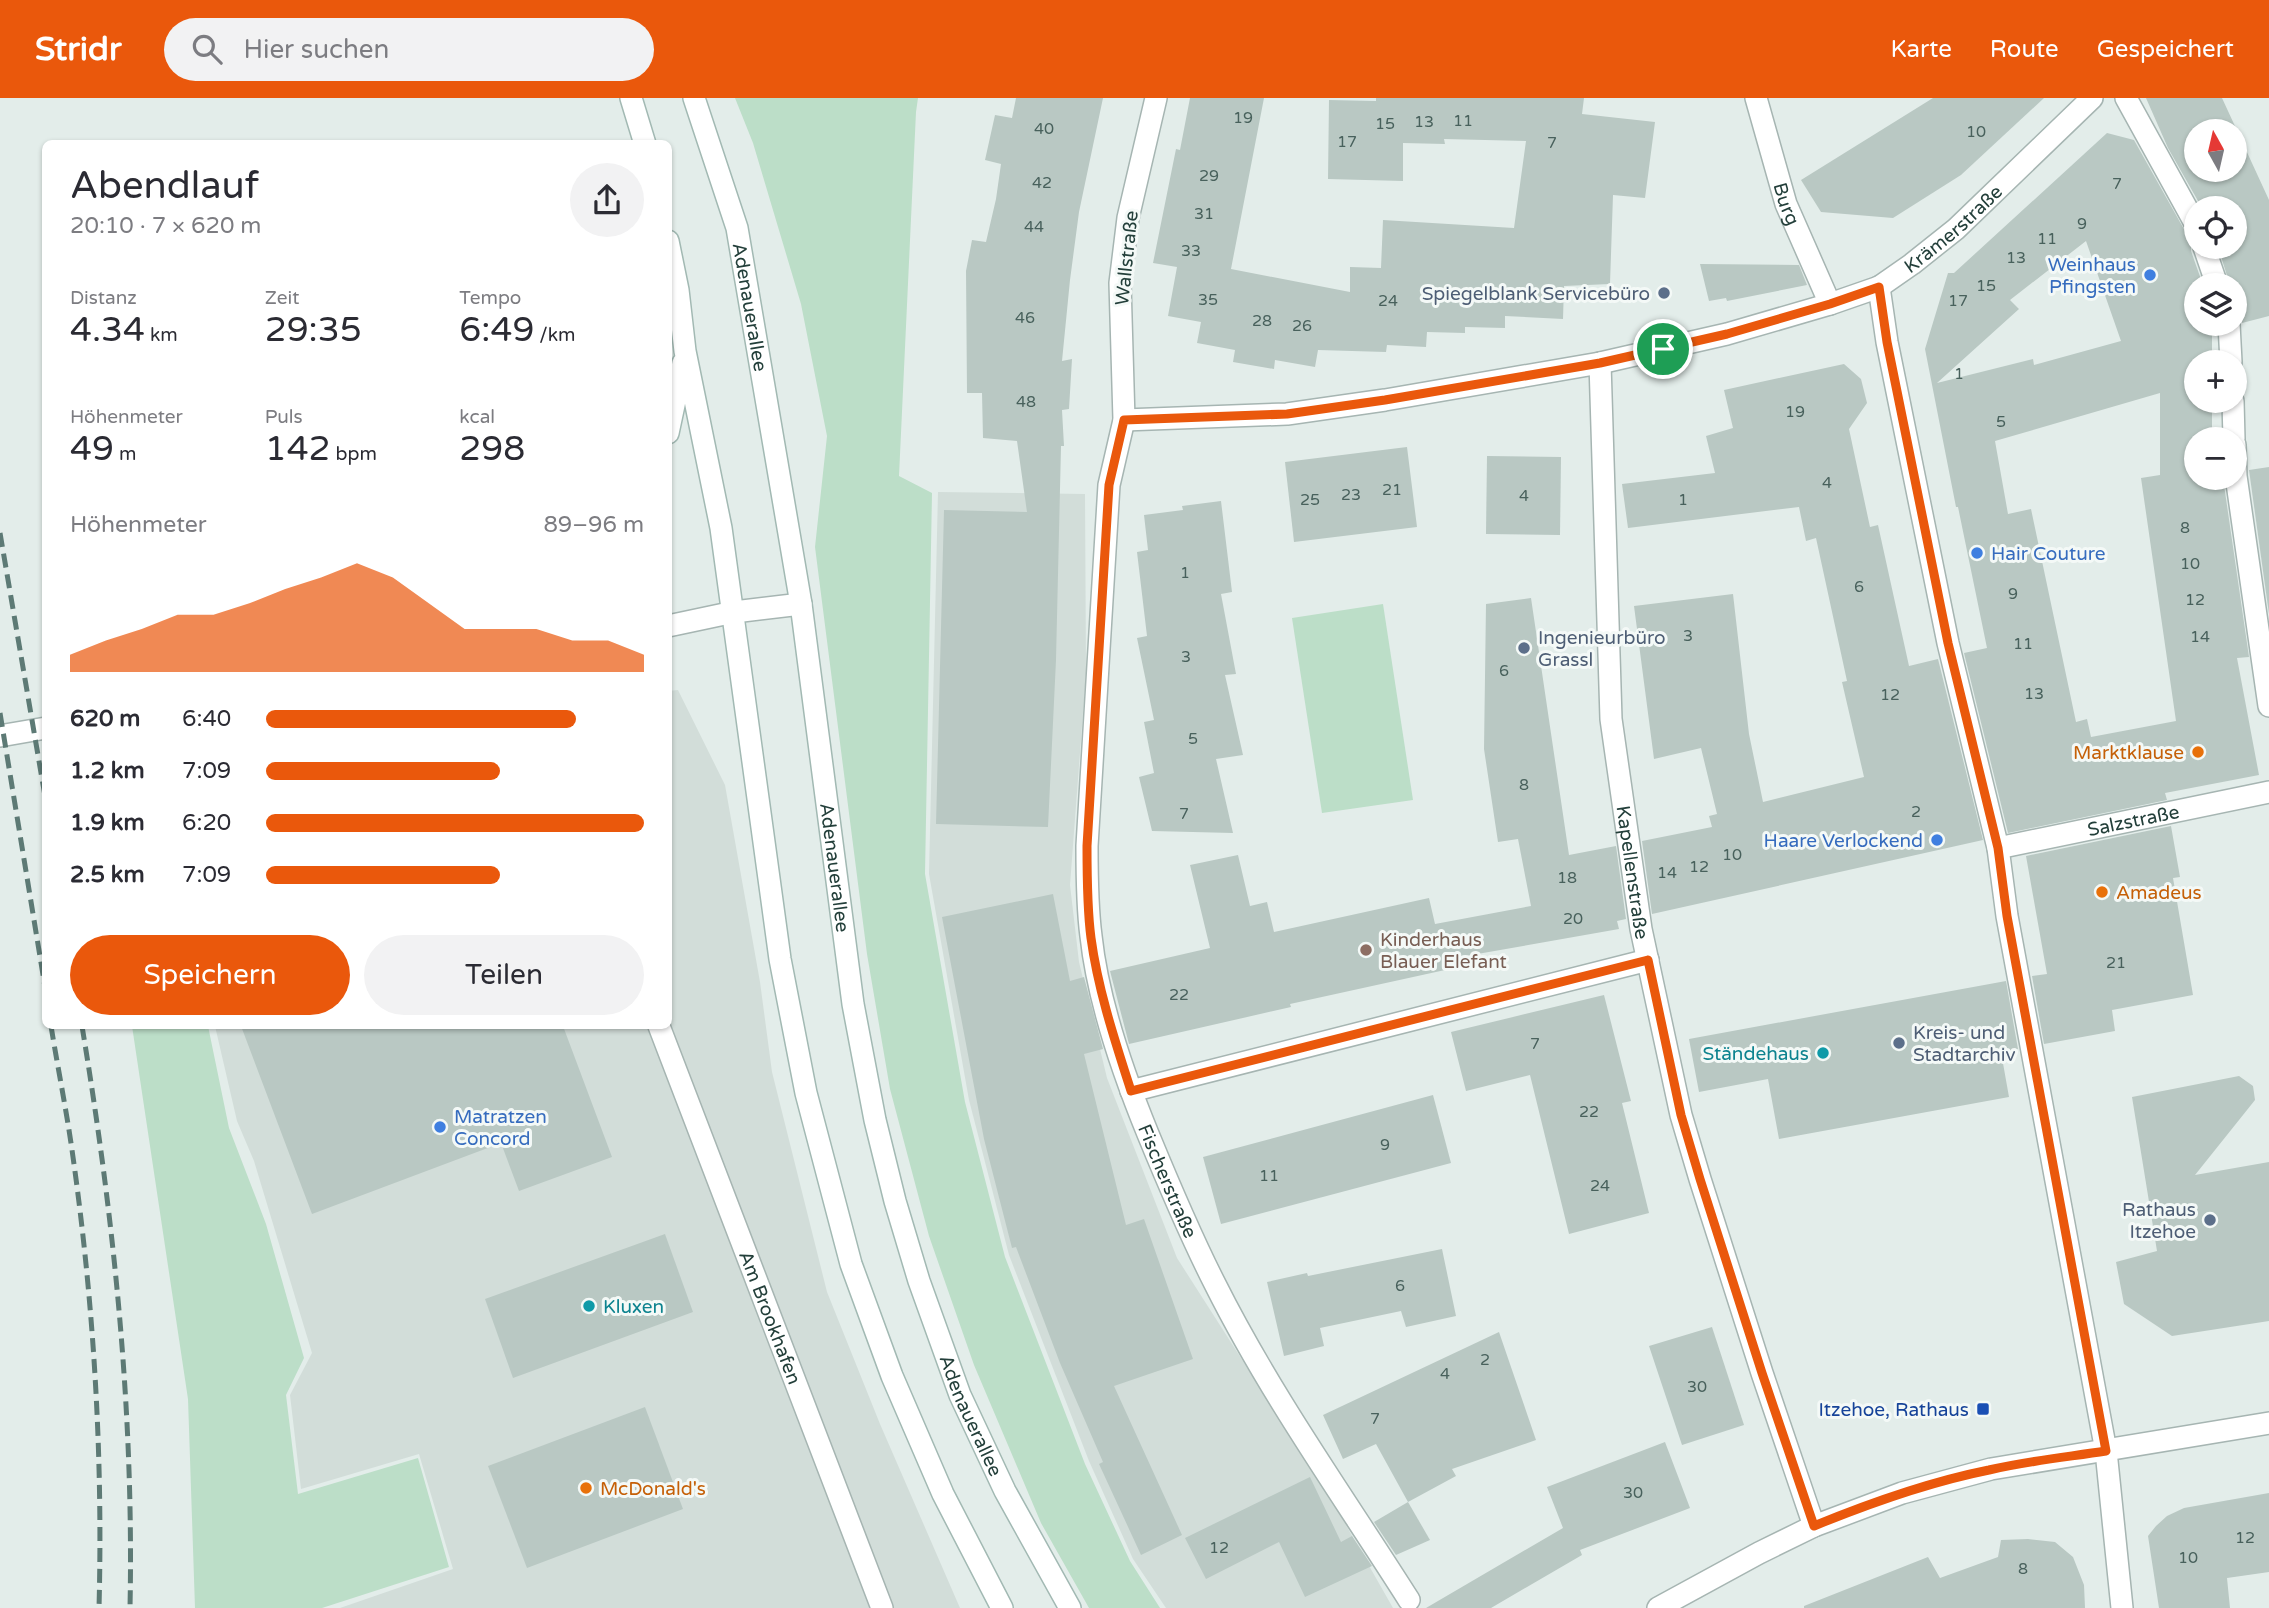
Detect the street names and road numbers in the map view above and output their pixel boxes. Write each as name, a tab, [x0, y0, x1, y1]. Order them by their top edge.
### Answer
street label: Burg	[1768, 180, 1804, 229]
street label: Krämerstraße	[1900, 181, 2007, 278]
street label: Wallstraße	[1111, 210, 1143, 307]
street label: Adenauerallee	[728, 241, 771, 373]
street label: Salzstraße	[2085, 801, 2181, 841]
street label: Adenauerallee	[815, 802, 854, 934]
street label: Kapellenstraße	[1611, 804, 1653, 941]
street label: Fischerstraße	[1133, 1121, 1201, 1242]
street label: Am Brookhafen	[734, 1248, 805, 1388]
street label: Adenauerallee	[935, 1352, 1007, 1480]

